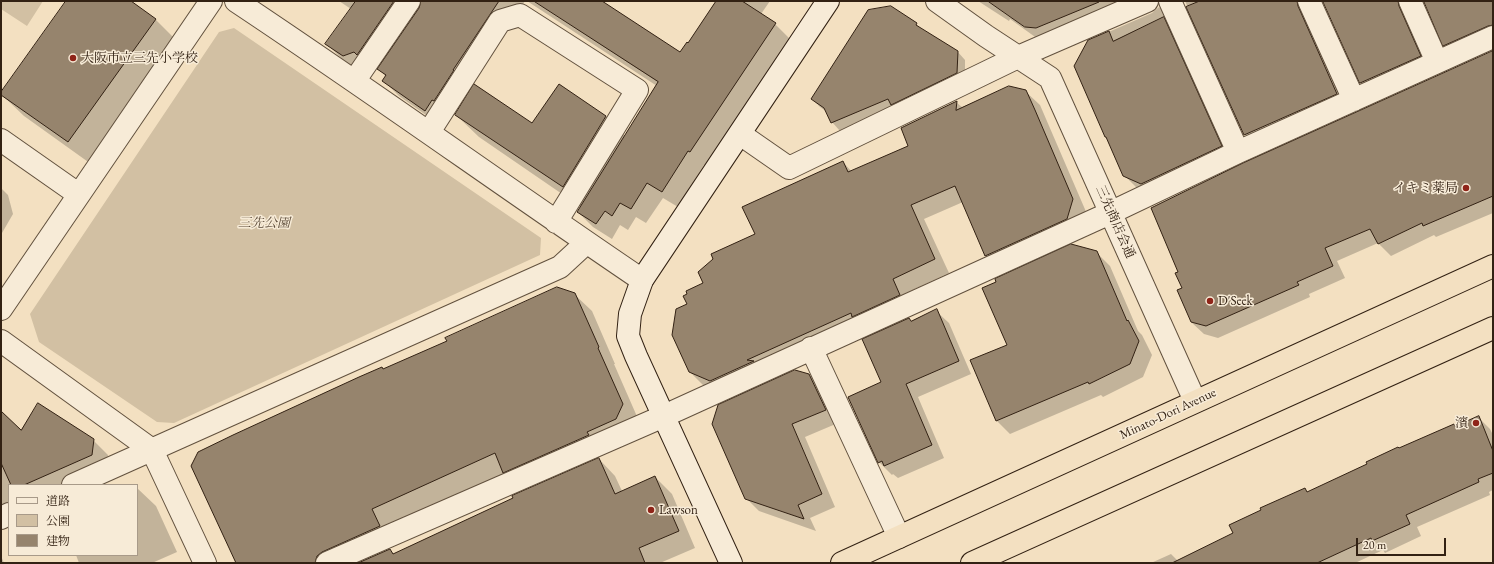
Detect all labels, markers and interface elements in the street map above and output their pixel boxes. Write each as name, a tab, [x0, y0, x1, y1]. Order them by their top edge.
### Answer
place label: 大阪市立三先小学校	[81, 50, 198, 66]
marker: 大阪市立三先小学校	[68, 53, 78, 63]
place label: イキミ薬局	[1393, 180, 1458, 196]
street label: 三先商店会通	[1092, 183, 1138, 261]
marker: イキミ薬局	[1461, 183, 1471, 193]
park label: 三先公園	[238, 215, 290, 231]
place label: D'Seek	[1218, 293, 1253, 309]
marker: D'Seek	[1205, 296, 1215, 306]
street label: Minato-Dori Avenue	[1117, 385, 1219, 443]
place label: 濱	[1455, 415, 1468, 431]
marker: 濱	[1471, 418, 1481, 428]
legend	[8, 484, 138, 556]
text: 道路	[46, 493, 70, 509]
place label: Lawson	[659, 502, 698, 518]
marker: Lawson	[646, 505, 656, 515]
text: 公園	[46, 513, 70, 529]
scale bar	[1358, 530, 1448, 556]
text: 建物	[46, 533, 70, 549]
text: 20 m	[1363, 537, 1386, 553]

